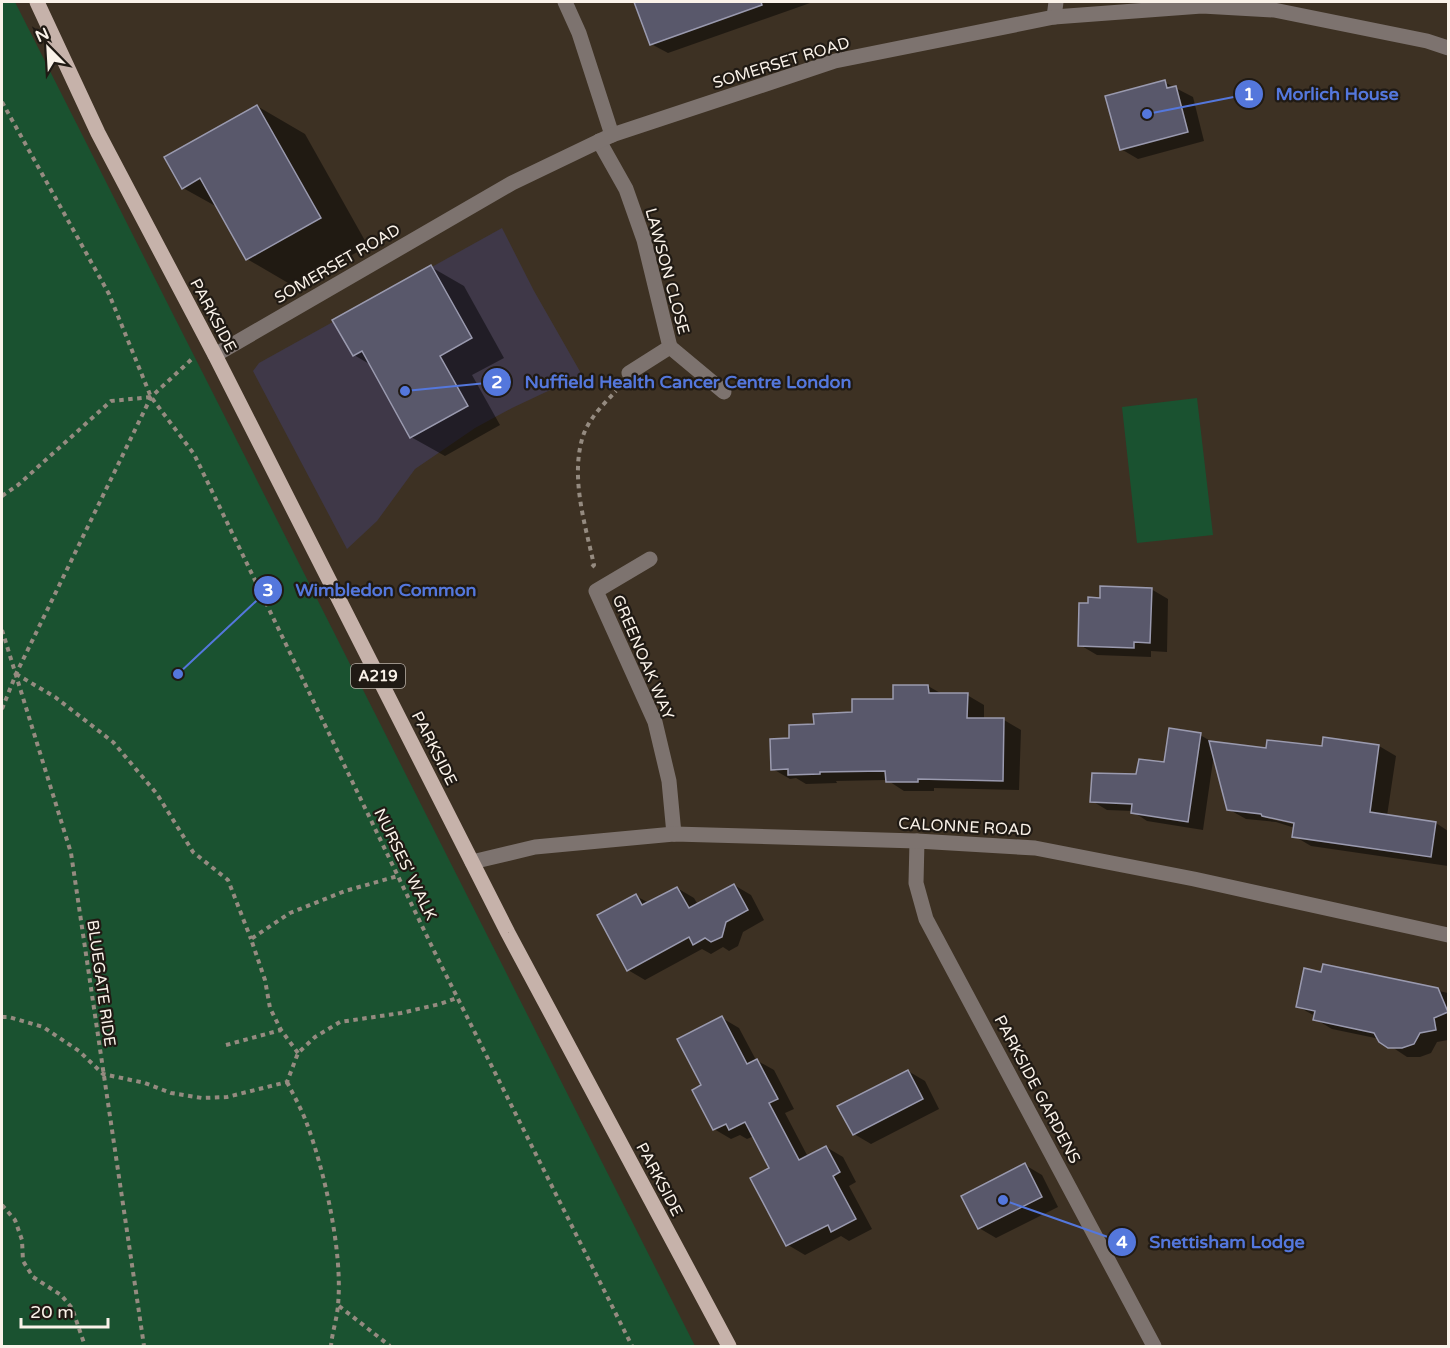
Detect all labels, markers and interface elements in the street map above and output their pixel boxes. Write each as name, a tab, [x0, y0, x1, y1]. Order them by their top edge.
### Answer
north arrow	[18, 18, 78, 78]
text: N	[32, 23, 52, 47]
street label: SOMERSET ROAD	[710, 33, 852, 93]
callout: Morlich House	[1234, 76, 1411, 112]
text: 1	[1243, 83, 1255, 105]
text: Morlich House	[1275, 83, 1399, 105]
street label: LAWSON CLOSE	[641, 206, 694, 337]
street label: SOMERSET ROAD	[271, 220, 404, 308]
street label: PARKSIDE	[185, 275, 241, 356]
callout: Nuffield Health Cancer Centre London	[482, 364, 863, 400]
text: 2	[491, 371, 503, 393]
text: Nuffield Health Cancer Centre London	[524, 371, 852, 393]
callout: Wimbledon Common	[253, 572, 488, 608]
text: 3	[262, 579, 274, 601]
text: Wimbledon Common	[295, 579, 477, 601]
street label: GREENOAK WAY	[608, 592, 678, 723]
road number: A219	[351, 664, 405, 688]
street label: PARKSIDE	[407, 708, 461, 789]
street label: NURSES' WALK	[369, 805, 441, 924]
street label: CALONNE ROAD	[898, 814, 1032, 840]
street label: BLUEGATE RIDE	[82, 919, 120, 1048]
street label: PARKSIDE GARDENS	[989, 1012, 1085, 1167]
street label: PARKSIDE	[631, 1139, 687, 1220]
callout: Snettisham Lodge	[1107, 1224, 1317, 1260]
text: 4	[1116, 1231, 1128, 1253]
text: Snettisham Lodge	[1149, 1231, 1305, 1253]
scale bar	[21, 1291, 108, 1329]
text: 20 m	[30, 1301, 74, 1323]

